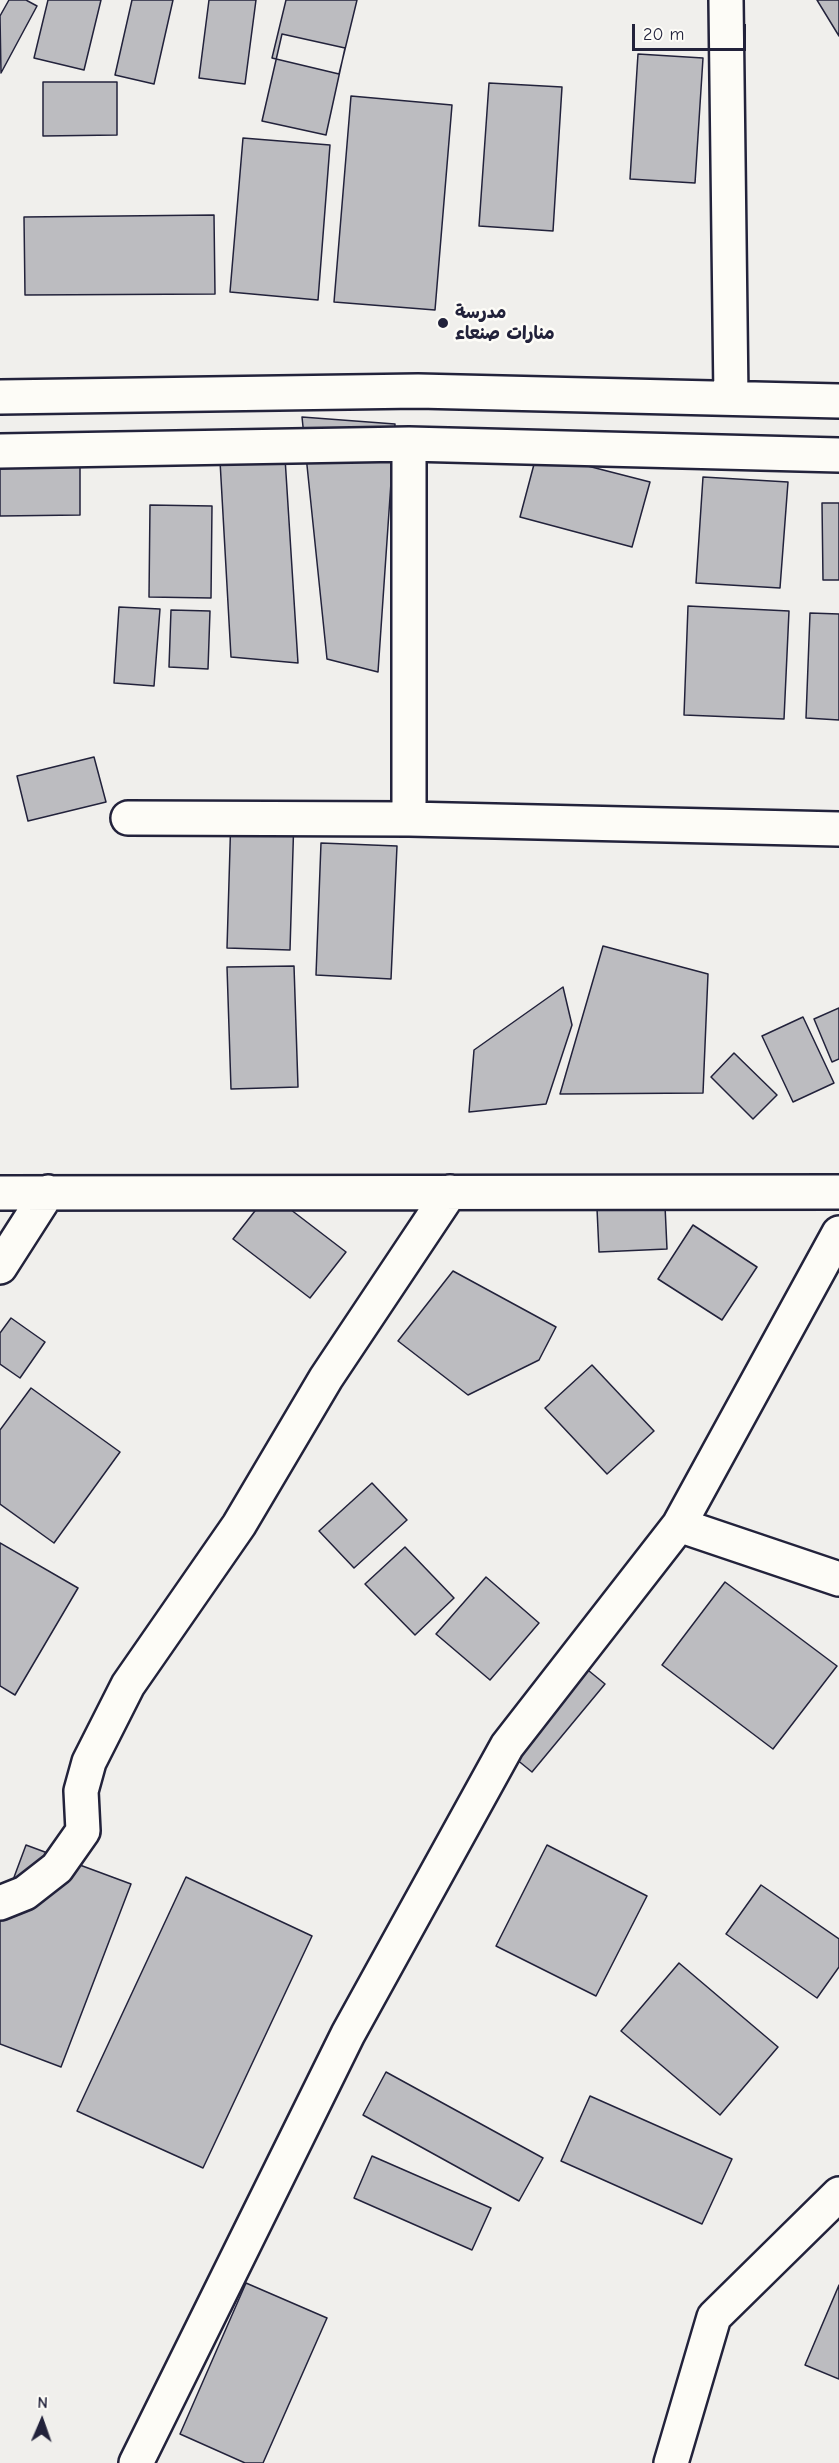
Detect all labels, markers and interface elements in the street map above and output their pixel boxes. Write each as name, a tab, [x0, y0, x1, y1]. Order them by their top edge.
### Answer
scale bar	[635, 12, 749, 50]
text: 20 m	[643, 24, 684, 45]
place label: مدرسة منارات صنعاء	[455, 302, 555, 344]
marker: مدرسة منارات صنعاء	[436, 316, 450, 330]
north arrow	[12, 2391, 72, 2451]
text: N	[37, 2394, 48, 2412]

